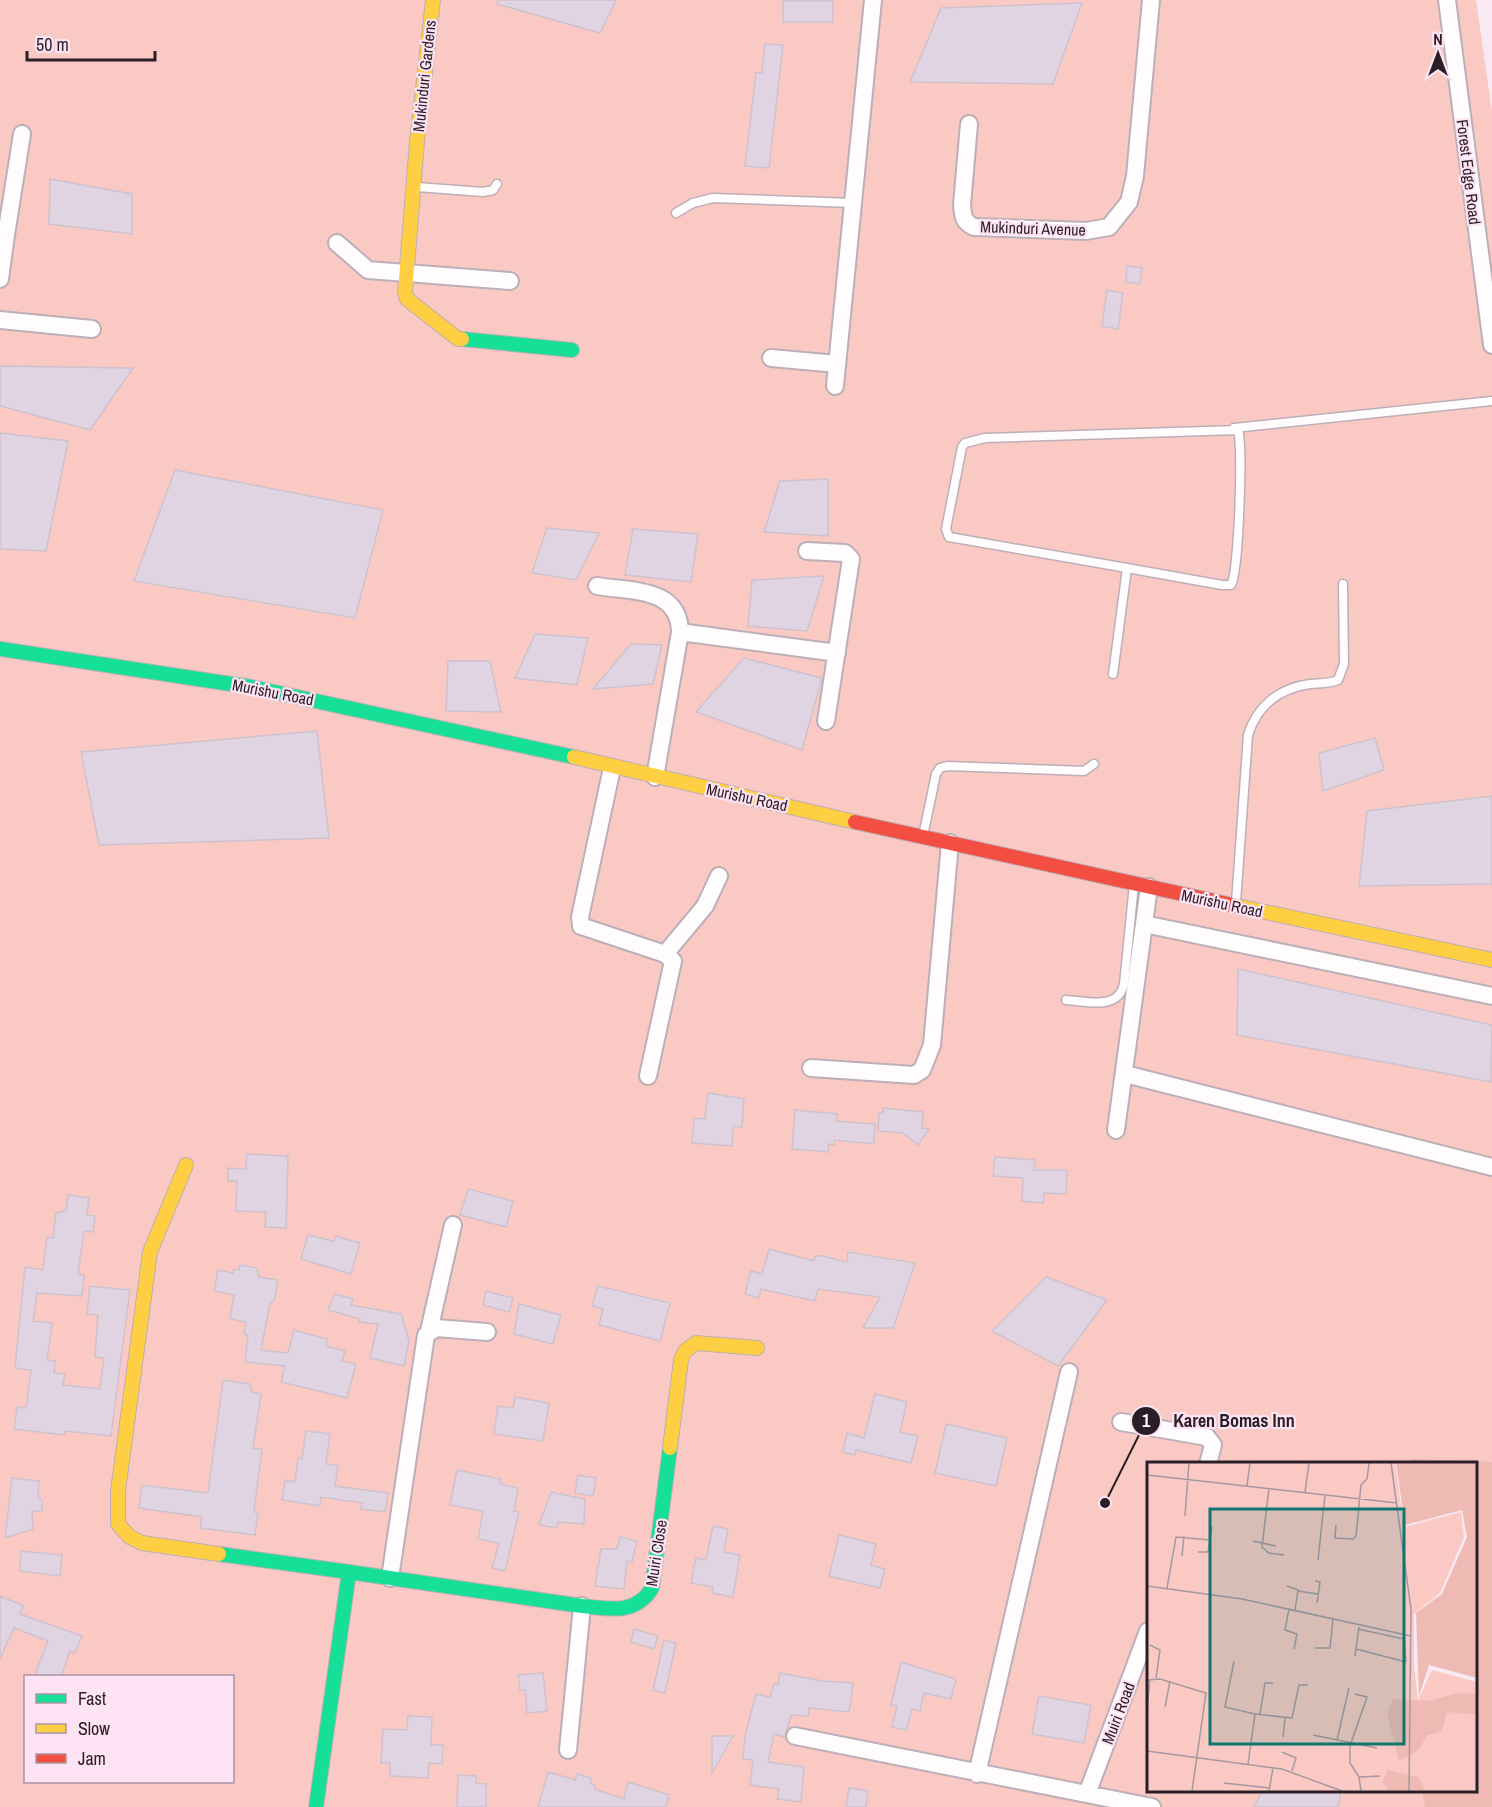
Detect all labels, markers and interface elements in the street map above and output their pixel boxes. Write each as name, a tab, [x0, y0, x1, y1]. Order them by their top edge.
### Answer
street label: Mukinduri Gardens	[407, 19, 441, 133]
scale bar	[27, 24, 154, 62]
north arrow	[1408, 24, 1468, 84]
text: N	[1433, 28, 1443, 50]
text: 50 m	[36, 32, 69, 57]
street label: Forest Edge Road	[1452, 118, 1486, 226]
street label: Mukinduri Avenue	[980, 215, 1086, 241]
street label: Murishu Road	[230, 673, 316, 711]
street label: Murishu Road	[704, 778, 790, 816]
street label: Murishu Road	[1179, 884, 1265, 922]
callout: Karen Bomas Inn	[1131, 1403, 1306, 1439]
text: 1	[1142, 1408, 1151, 1433]
text: Karen Bomas Inn	[1173, 1408, 1295, 1433]
inset map	[1147, 1462, 1477, 1792]
street label: Muiri Close	[640, 1518, 672, 1588]
legend	[24, 1675, 234, 1783]
street label: Muiri Road	[1096, 1679, 1140, 1747]
text: Fast	[78, 1686, 106, 1711]
text: Slow	[78, 1716, 110, 1741]
text: Jam	[78, 1746, 106, 1771]

